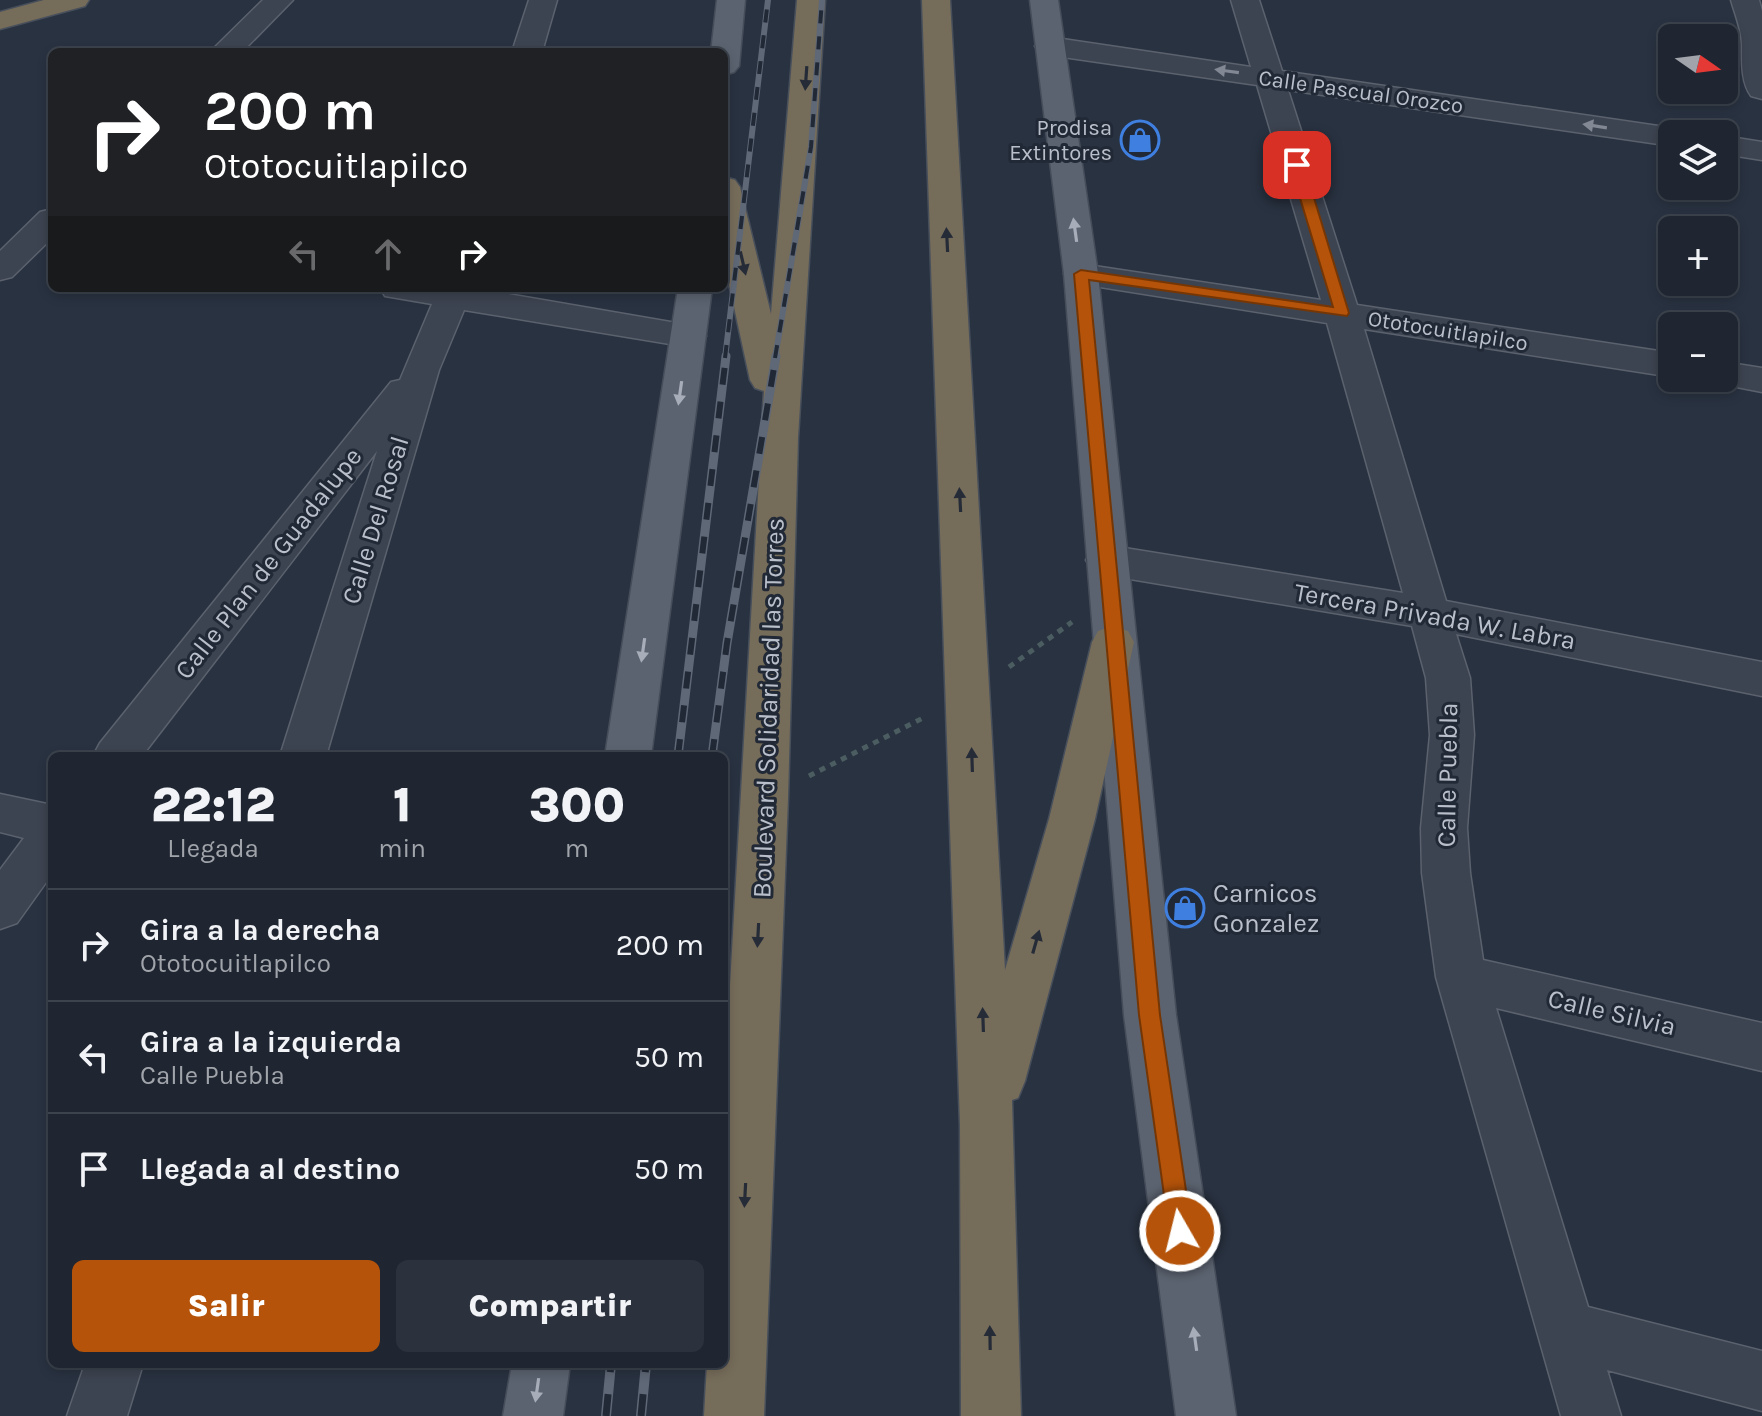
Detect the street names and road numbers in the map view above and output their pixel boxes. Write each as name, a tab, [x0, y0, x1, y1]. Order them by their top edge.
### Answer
street label: Calle Pascual Orozco	[1257, 65, 1465, 119]
street label: Ototocuitlapilco	[1366, 306, 1530, 356]
street label: Calle Del Rosal	[335, 433, 416, 608]
street label: Calle Plan de Guadalupe	[168, 441, 368, 685]
street label: Boulevard Solidaridad las Torres	[746, 517, 791, 899]
street label: Tercera Privada W. Labra	[1292, 576, 1578, 656]
street label: Calle Puebla	[1431, 702, 1464, 848]
street label: Calle Silvia	[1545, 983, 1679, 1042]

